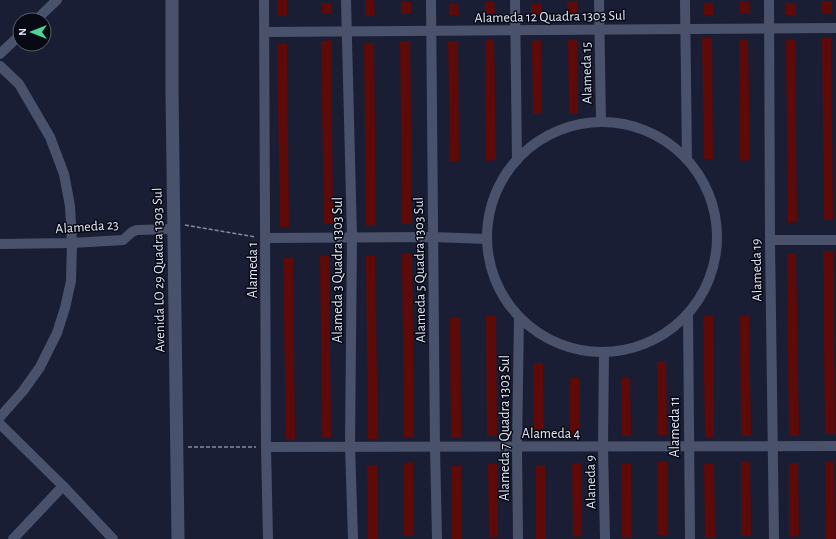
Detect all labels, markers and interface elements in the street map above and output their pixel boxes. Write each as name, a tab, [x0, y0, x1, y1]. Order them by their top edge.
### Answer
street label: Alameda 12 Quadra 1303 Sul	[474, 9, 626, 25]
north arrow	[12, 12, 52, 52]
text: N	[17, 28, 28, 36]
street label: Alameda 15	[579, 42, 595, 104]
street label: Avenida LO 29 Quadra 1303 Sul	[151, 188, 167, 352]
street label: Alameda 3 Quadra 1303 Sul	[331, 197, 345, 343]
street label: Alameda 5 Quadra 1303 Sul	[412, 197, 428, 343]
street label: Alameda 23	[55, 218, 120, 236]
street label: Alameda 19	[749, 238, 765, 302]
street label: Alameda 1	[246, 242, 260, 298]
street label: Alameda 7 Quadra 1303 Sul	[498, 355, 512, 501]
street label: Alameda 11	[668, 396, 682, 458]
street label: Alameda 4	[522, 427, 580, 441]
street label: Alaneda 9	[584, 455, 598, 509]

